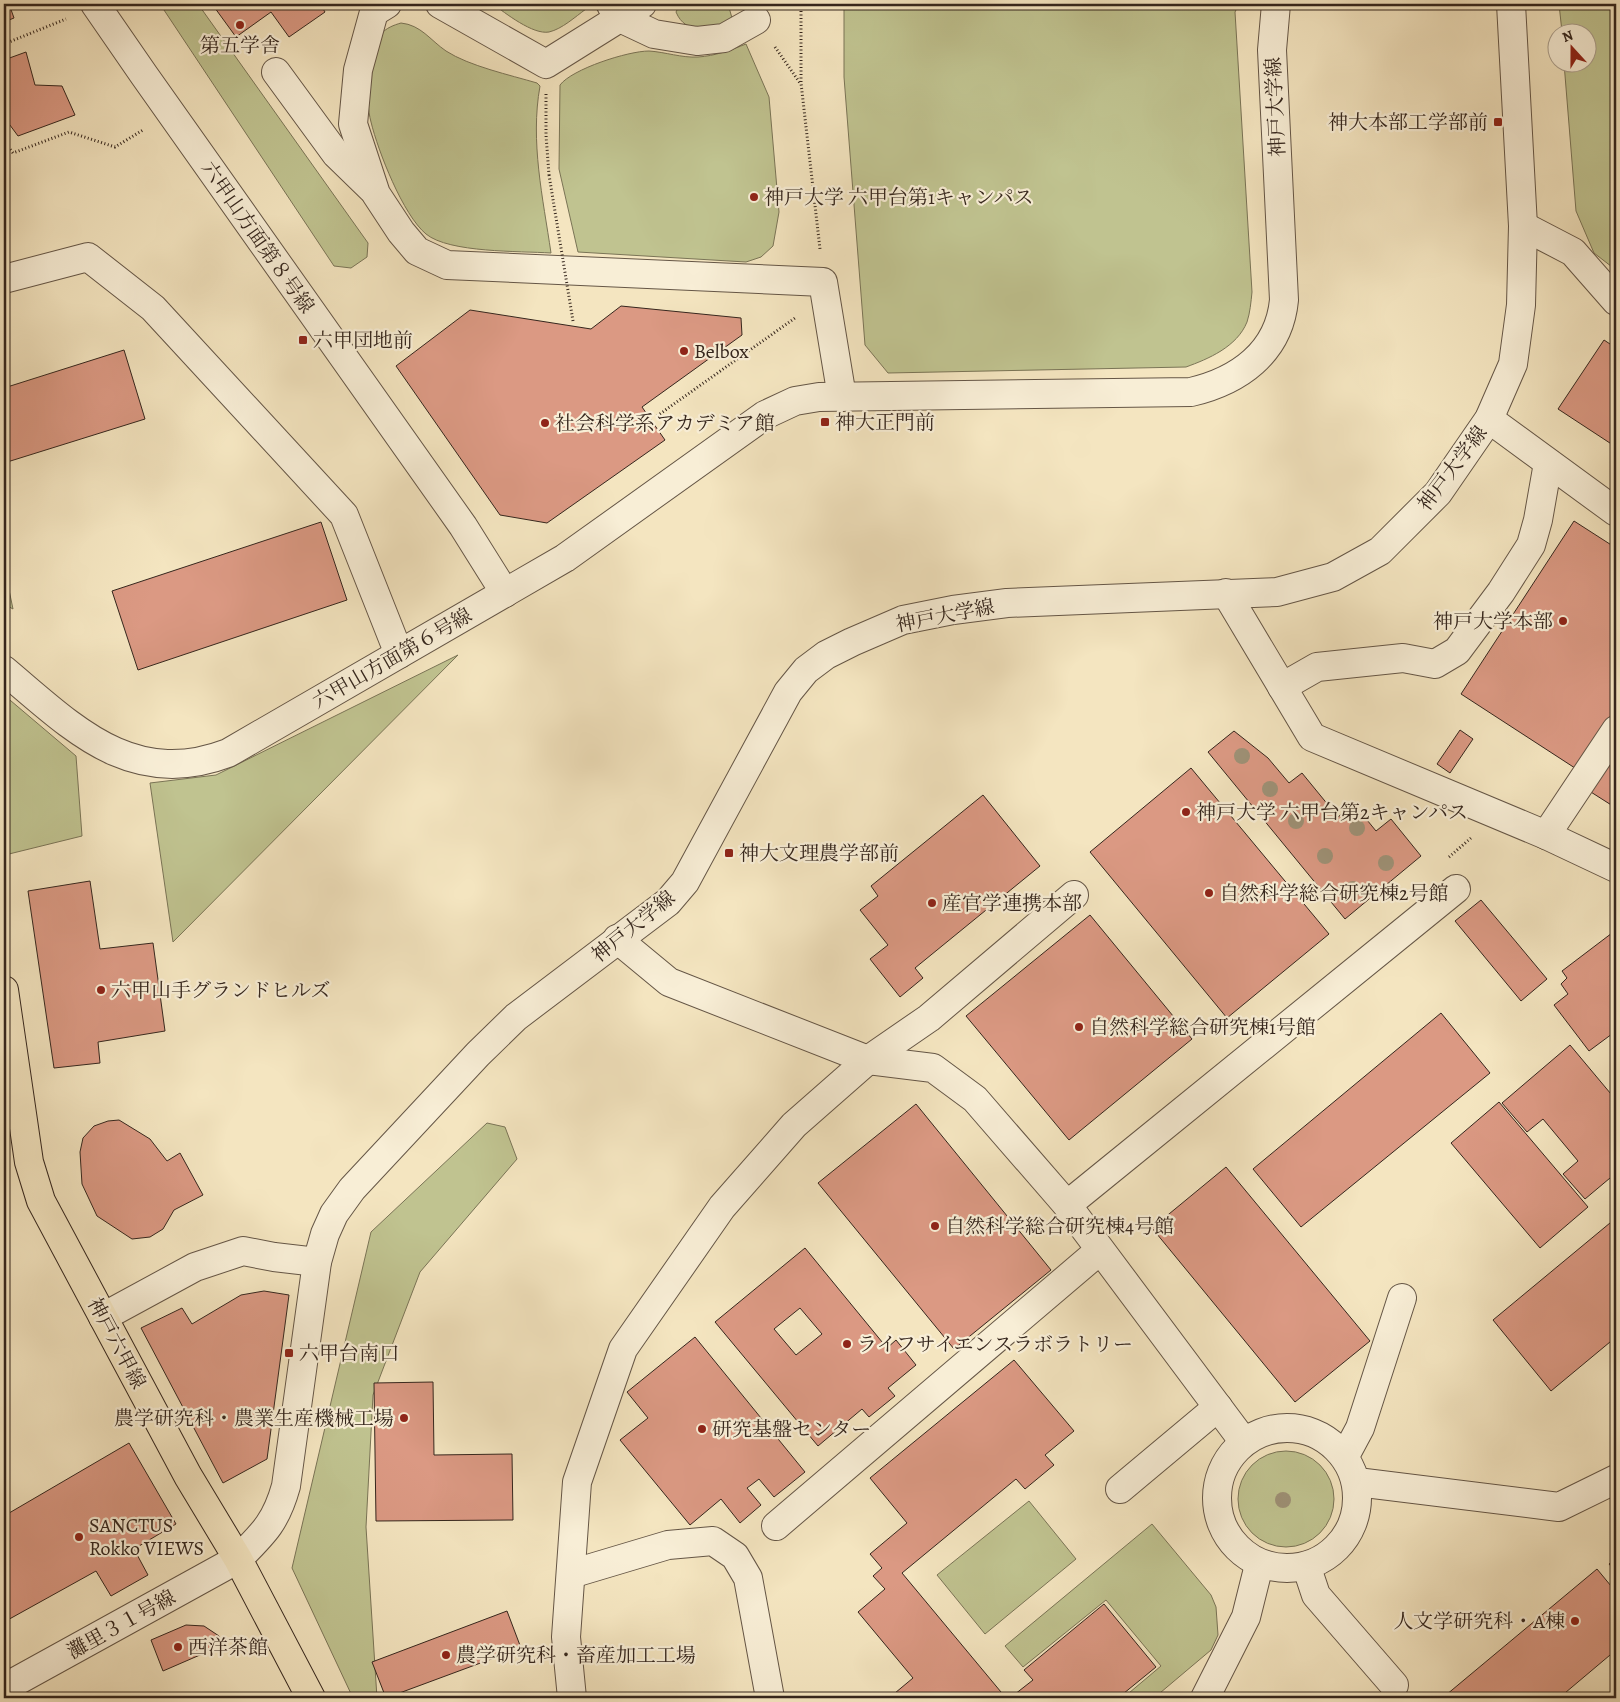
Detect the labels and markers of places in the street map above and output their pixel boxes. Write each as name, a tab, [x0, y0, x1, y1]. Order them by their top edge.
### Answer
marker: 第五学舎	[234, 19, 246, 31]
place label: 第五学舎	[200, 32, 280, 59]
place label: 神大本部工学部前	[1328, 109, 1488, 136]
marker: 神大本部工学部前	[1492, 116, 1504, 128]
place label: 神戸大学 六甲台第1キャンパス	[764, 184, 1033, 211]
marker: 神戸大学 六甲台第1キャンパス	[748, 191, 760, 203]
place label: 六甲団地前	[313, 327, 413, 354]
marker: 六甲団地前	[297, 334, 309, 346]
place label: Belbox	[694, 338, 749, 365]
marker: Belbox	[678, 345, 690, 357]
place label: 神大正門前	[835, 409, 935, 436]
place label: 社会科学系アカデミア館	[555, 410, 775, 437]
marker: 神大正門前	[819, 416, 831, 428]
marker: 社会科学系アカデミア館	[539, 417, 551, 429]
place label: 神戸大学本部	[1433, 608, 1553, 635]
marker: 神戸大学本部	[1557, 615, 1569, 627]
place label: 神戸大学 六甲台第2キャンパス	[1196, 799, 1468, 826]
marker: 神戸大学 六甲台第2キャンパス	[1180, 806, 1192, 818]
place label: 神大文理農学部前	[739, 840, 899, 867]
marker: 神大文理農学部前	[723, 847, 735, 859]
place label: 自然科学総合研究棟2号館	[1219, 880, 1449, 907]
marker: 自然科学総合研究棟2号館	[1203, 887, 1215, 899]
place label: 産官学連携本部	[942, 890, 1082, 917]
marker: 産官学連携本部	[926, 897, 938, 909]
place label: 六甲山手グランドヒルズ	[111, 977, 330, 1004]
marker: 六甲山手グランドヒルズ	[95, 984, 107, 996]
place label: 自然科学総合研究棟1号館	[1089, 1014, 1316, 1041]
marker: 自然科学総合研究棟1号館	[1073, 1021, 1085, 1033]
place label: 自然科学総合研究棟4号館	[945, 1213, 1174, 1240]
marker: 自然科学総合研究棟4号館	[929, 1220, 941, 1232]
place label: ライフサイエンスラボラトリー	[857, 1331, 1133, 1358]
marker: ライフサイエンスラボラトリー	[841, 1338, 853, 1350]
place label: 六甲台南口	[299, 1340, 399, 1367]
marker: 六甲台南口	[283, 1347, 295, 1359]
place label: 農学研究科・農業生産機械工場	[114, 1405, 394, 1432]
marker: 農学研究科・農業生産機械工場	[398, 1412, 410, 1424]
place label: 研究基盤センター	[712, 1416, 871, 1443]
marker: 研究基盤センター	[696, 1423, 708, 1435]
place label: SANCTUS Rokko VIEWS	[89, 1512, 204, 1562]
marker: SANCTUS Rokko VIEWS	[73, 1531, 85, 1543]
place label: 人文学研究科・A棟	[1393, 1608, 1565, 1635]
marker: 人文学研究科・A棟	[1569, 1615, 1581, 1627]
place label: 西洋茶館	[188, 1634, 268, 1661]
marker: 西洋茶館	[172, 1641, 184, 1653]
place label: 農学研究科・畜産加工工場	[456, 1642, 696, 1669]
marker: 農学研究科・畜産加工工場	[440, 1649, 452, 1661]

